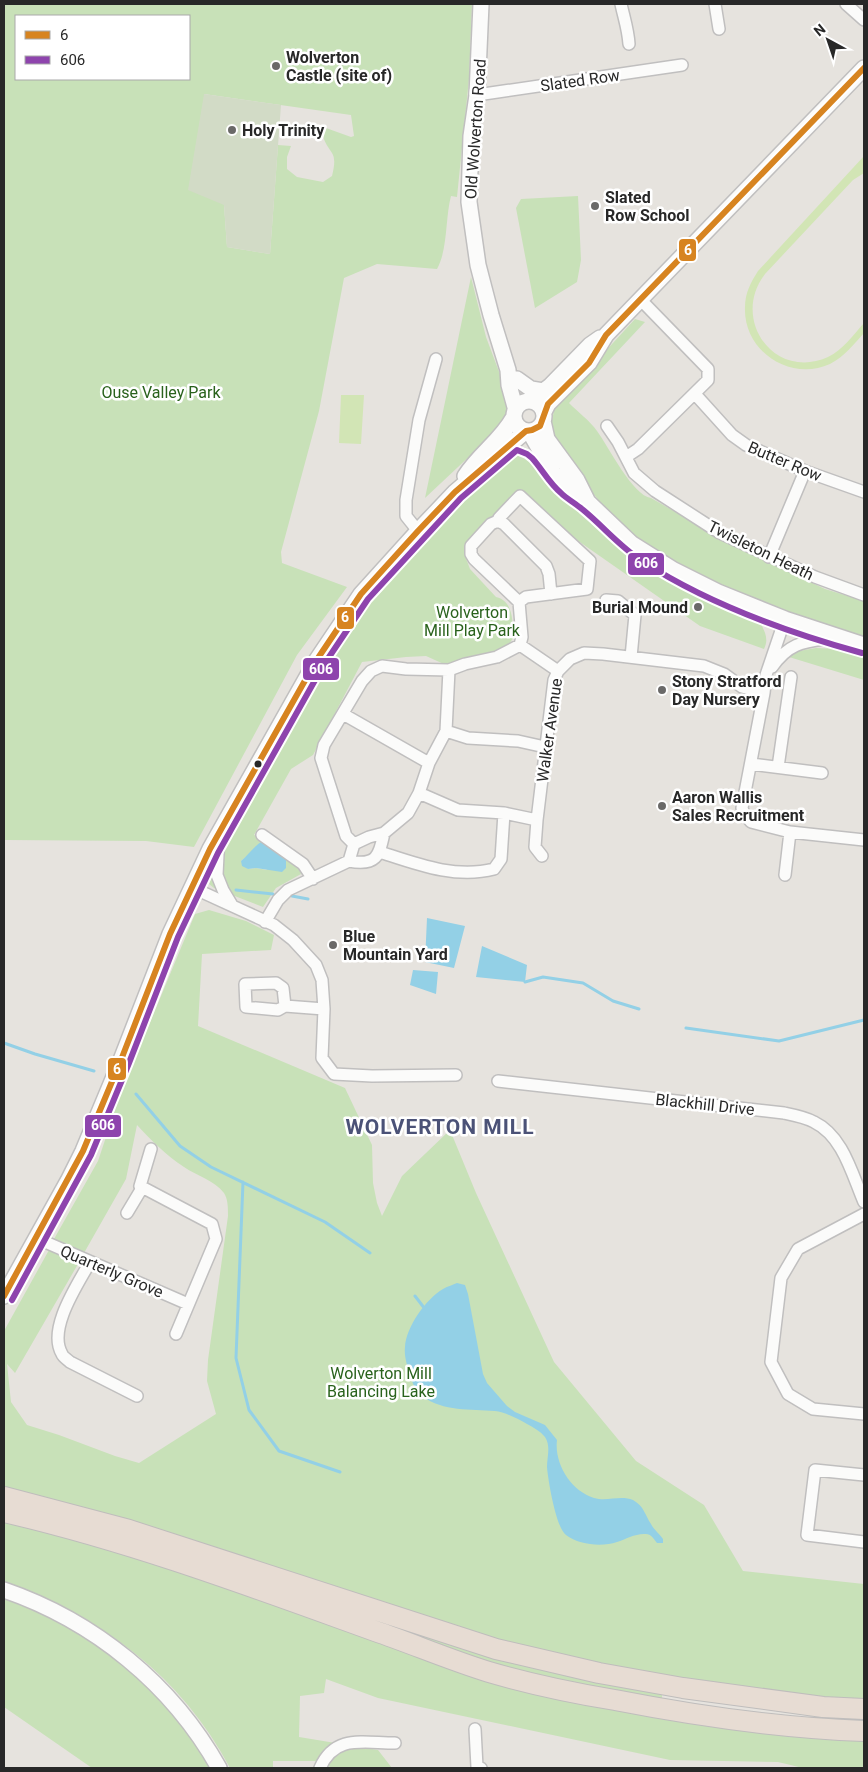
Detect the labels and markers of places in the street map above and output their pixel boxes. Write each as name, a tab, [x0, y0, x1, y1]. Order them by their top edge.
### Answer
place label: Wolverton Castle (site of)	[286, 48, 392, 85]
marker: Wolverton Castle (site of)	[270, 60, 282, 72]
place label: Holy Trinity	[242, 121, 325, 140]
marker: Holy Trinity	[226, 124, 238, 136]
place label: Slated Row School	[605, 188, 689, 225]
marker: Slated Row School	[589, 200, 601, 212]
place label: Burial Mound	[592, 598, 688, 617]
marker: Burial Mound	[692, 601, 704, 613]
place label: Stony Stratford Day Nursery	[672, 672, 781, 709]
marker: Stony Stratford Day Nursery	[656, 684, 668, 696]
unlabelled marker	[253, 759, 263, 769]
place label: Aaron Wallis Sales Recruitment	[672, 788, 805, 825]
marker: Aaron Wallis Sales Recruitment	[656, 800, 668, 812]
place label: Blue Mountain Yard	[343, 927, 448, 964]
marker: Blue Mountain Yard	[327, 939, 339, 951]

